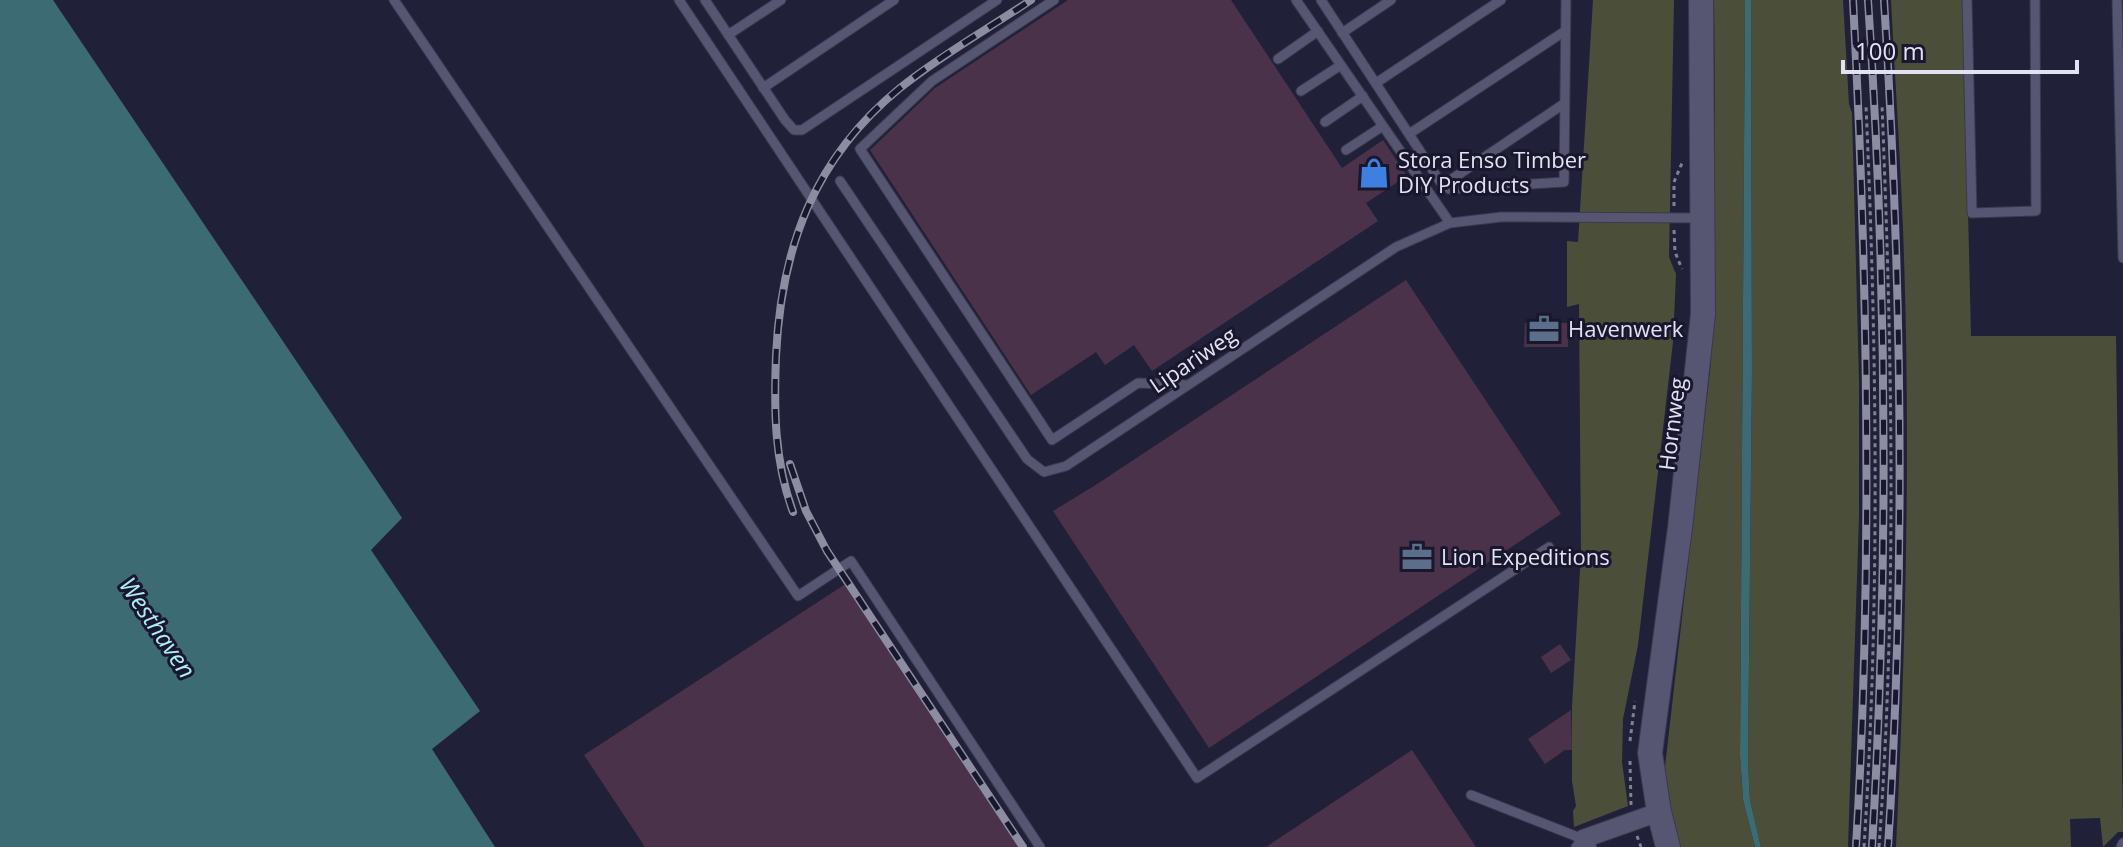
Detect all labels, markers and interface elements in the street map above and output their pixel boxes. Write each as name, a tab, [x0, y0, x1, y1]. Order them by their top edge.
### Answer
scale bar	[1843, 24, 2077, 74]
text: 100 m	[1855, 34, 1925, 67]
place label: Stora Enso Timber DIY Products	[1398, 144, 1586, 199]
shop icon: Stora Enso Timber DIY Products	[1357, 156, 1391, 190]
office icon: Havenwerk	[1527, 312, 1561, 346]
place label: Havenwerk	[1568, 313, 1684, 343]
street label: Lipariweg	[1143, 319, 1242, 399]
street label: Hornweg	[1650, 376, 1692, 472]
office icon: Lion Expeditions	[1400, 540, 1434, 574]
place label: Lion Expeditions	[1441, 541, 1610, 571]
water label: Westhaven	[112, 570, 204, 684]

